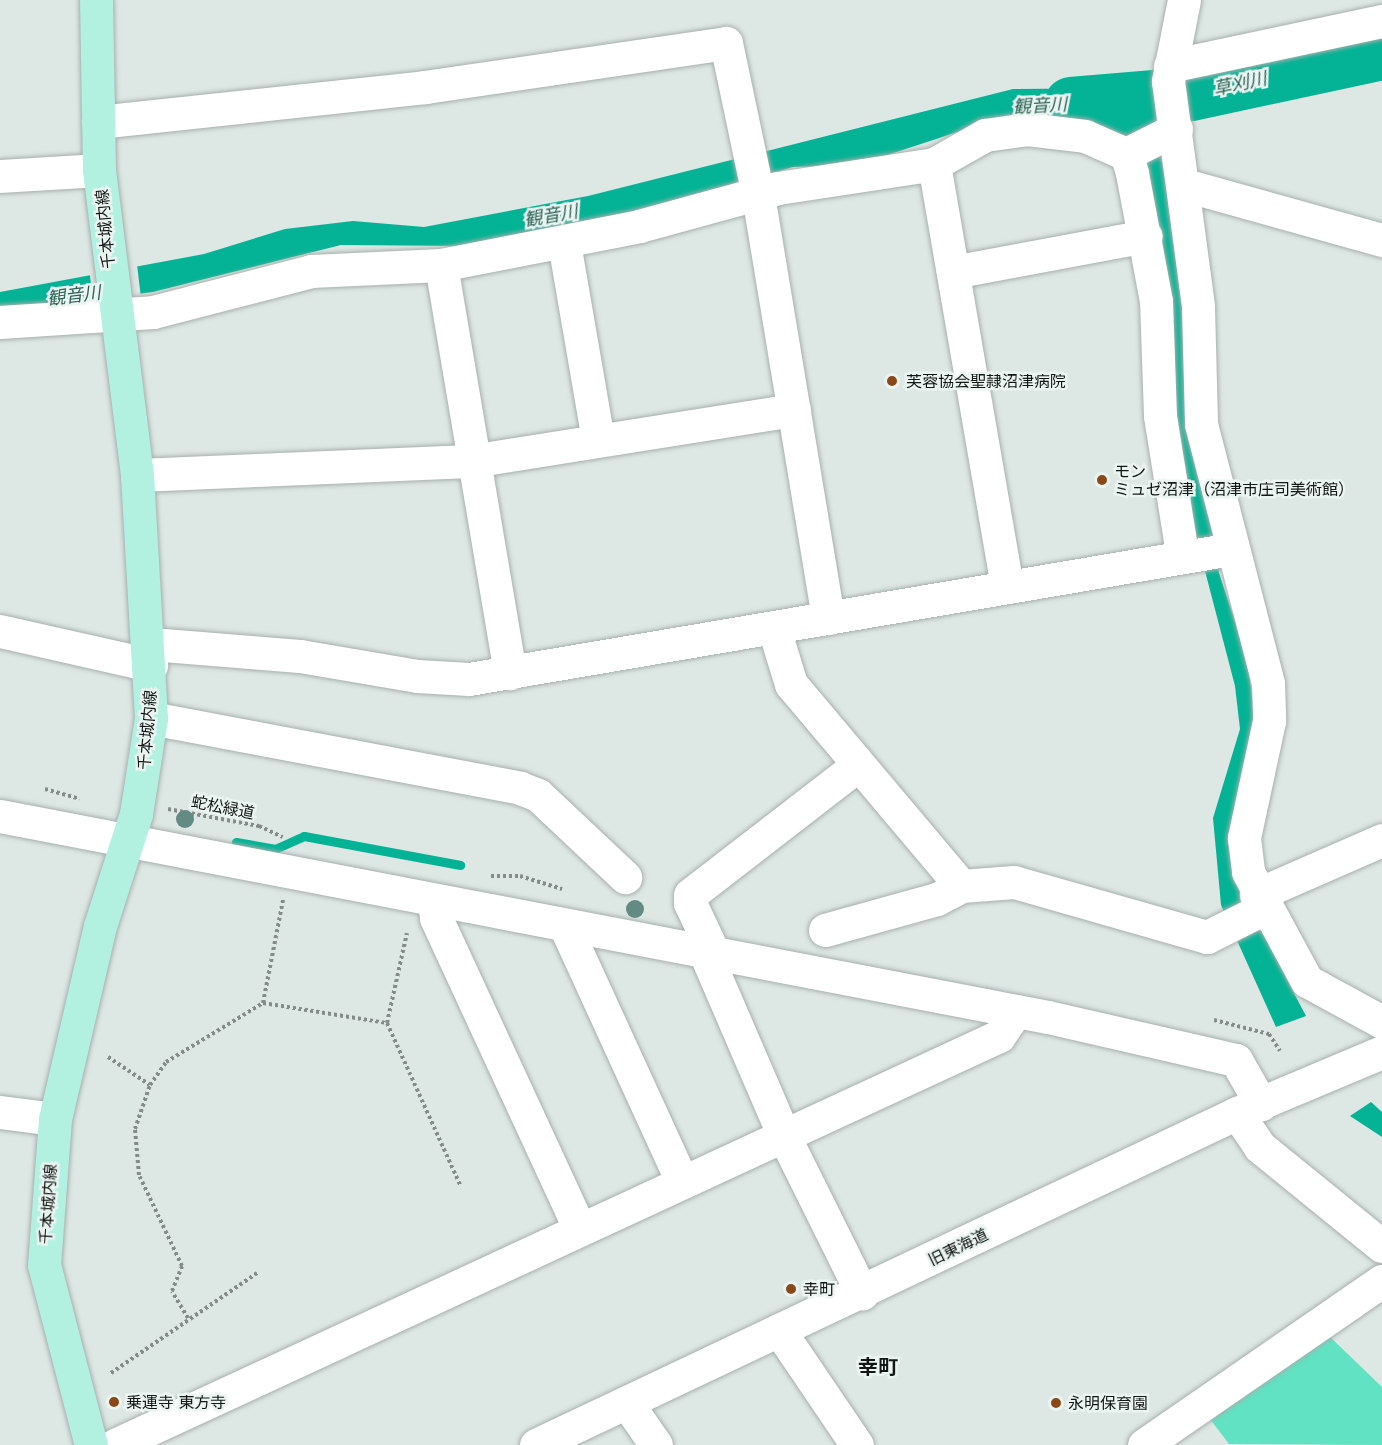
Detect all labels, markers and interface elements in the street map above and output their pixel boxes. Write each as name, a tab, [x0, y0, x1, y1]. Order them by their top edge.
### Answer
water label: 草刈川	[1211, 68, 1269, 100]
water label: 観音川	[1012, 94, 1068, 118]
street label: 千本城内線	[92, 188, 118, 270]
water label: 観音川	[523, 201, 579, 231]
water label: 観音川	[46, 282, 102, 310]
place label: 芙蓉協会聖隷沼津病院	[906, 371, 1066, 391]
marker: 芙蓉協会聖隷沼津病院	[883, 372, 901, 390]
place label: モン ミュゼ沼津（沼津市庄司美術館）	[1114, 461, 1354, 499]
marker: モン ミュゼ沼津（沼津市庄司美術館）	[1095, 473, 1109, 487]
street label: 千本城内線	[134, 689, 160, 771]
street label: 蛇松緑道	[190, 791, 256, 823]
street label: 千本城内線	[36, 1163, 60, 1245]
street label: 旧東海道	[925, 1224, 991, 1270]
place label: 幸町	[803, 1279, 835, 1299]
marker: 幸町	[784, 1282, 798, 1296]
district label: 幸町	[858, 1354, 898, 1378]
place label: 乗運寺 東方寺	[126, 1392, 226, 1412]
place label: 永明保育園	[1068, 1393, 1148, 1413]
marker: 乗運寺 東方寺	[107, 1395, 121, 1409]
marker: 永明保育園	[1049, 1396, 1063, 1410]

